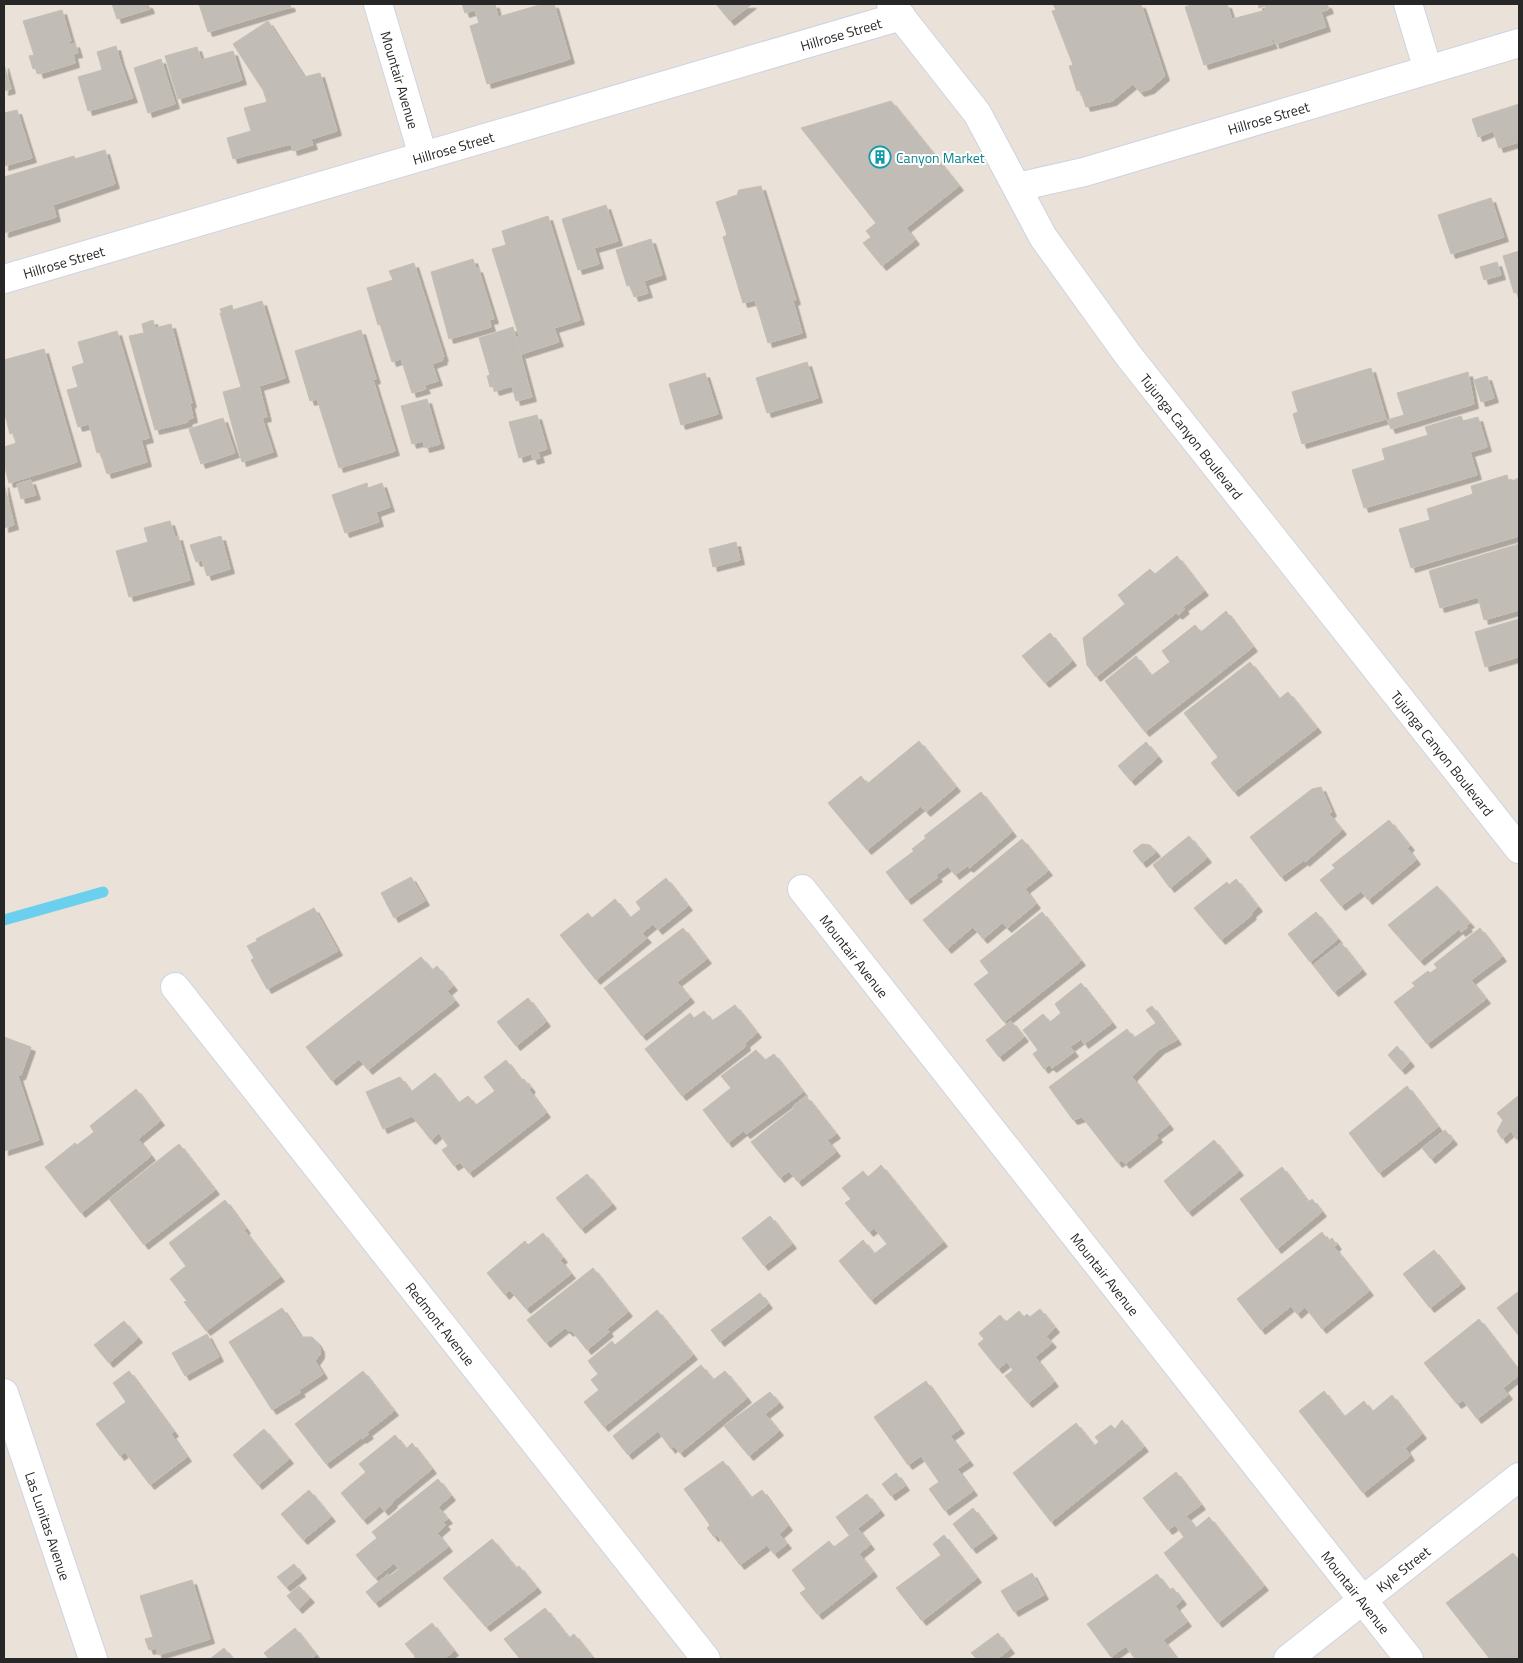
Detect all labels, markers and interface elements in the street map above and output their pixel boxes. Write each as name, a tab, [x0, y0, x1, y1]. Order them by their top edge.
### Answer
street label: Hillrose Street	[798, 12, 884, 56]
street label: Mountair Avenue	[376, 28, 425, 131]
street label: Hillrose Street	[1225, 95, 1312, 139]
street label: Hillrose Street	[410, 125, 496, 169]
building icon: Canyon Market	[868, 145, 892, 169]
place label: Canyon Market	[896, 147, 985, 168]
street label: Hillrose Street	[20, 240, 107, 283]
street label: Tujunga Canyon Boulevard	[1136, 369, 1248, 503]
street label: Tujunga Canyon Boulevard	[1386, 685, 1499, 820]
street label: Mountair Avenue	[815, 910, 894, 1002]
street label: Mountair Avenue	[1066, 1228, 1145, 1320]
street label: Redmont Avenue	[401, 1277, 481, 1370]
street label: Las Lunitas Avenue	[20, 1469, 76, 1583]
street label: Kyle Street	[1371, 1541, 1434, 1597]
street label: Mountair Avenue	[1317, 1546, 1396, 1638]

